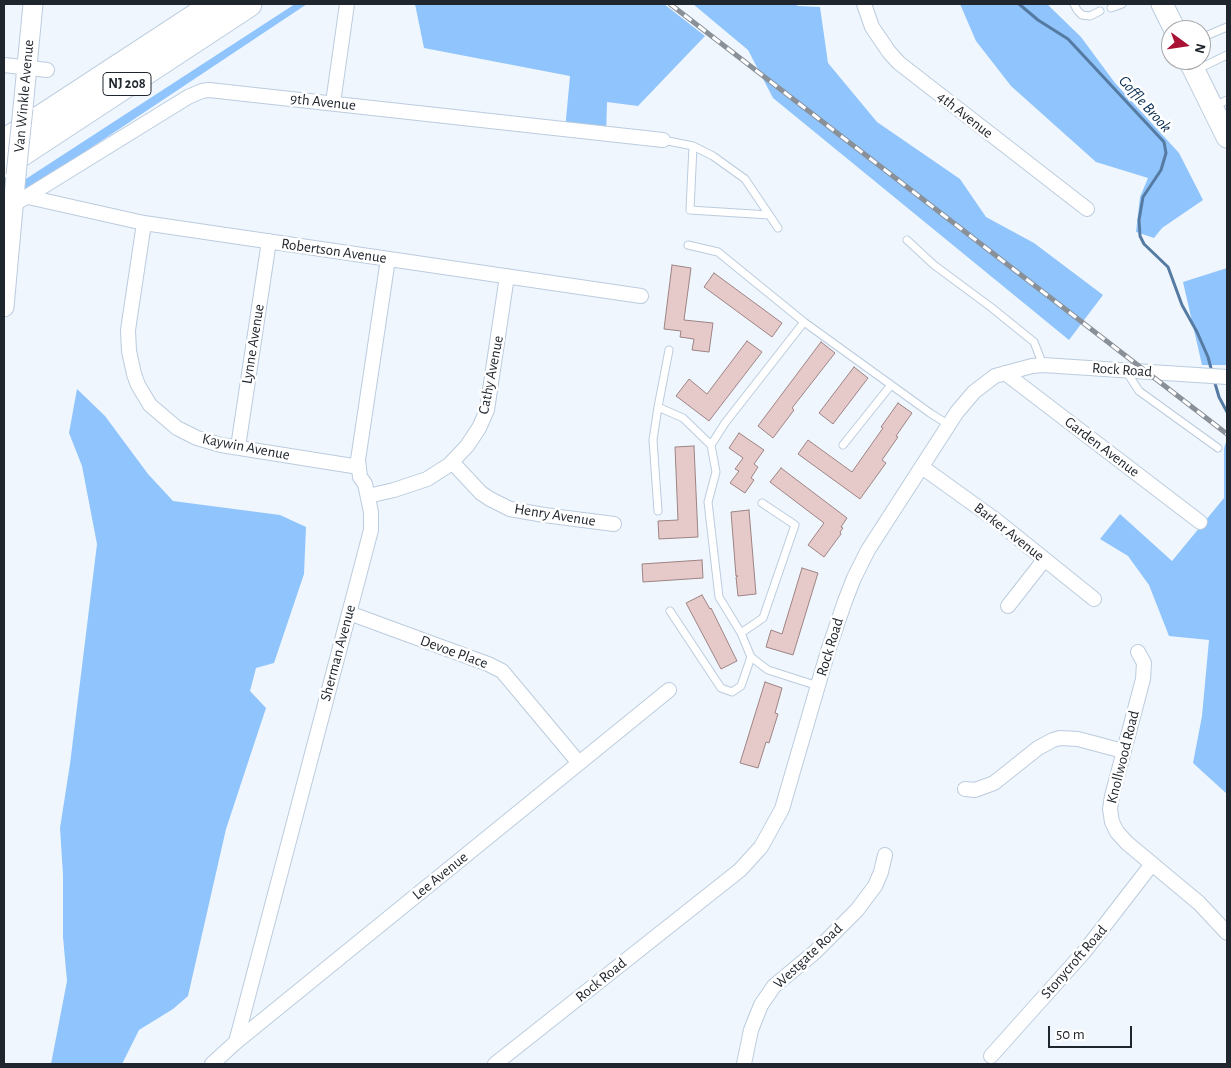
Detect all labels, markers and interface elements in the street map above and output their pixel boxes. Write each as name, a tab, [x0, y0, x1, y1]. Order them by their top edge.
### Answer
north arrow	[1161, 20, 1211, 70]
street label: Van Winkle Avenue	[10, 39, 38, 153]
text: N	[1192, 42, 1208, 55]
road number: NJ 208	[103, 72, 151, 96]
water label: Goffle Brook	[1114, 72, 1176, 136]
street label: 4th Avenue	[933, 88, 997, 142]
street label: 9th Avenue	[289, 90, 357, 114]
street label: Robertson Avenue	[280, 235, 388, 267]
street label: Lynne Avenue	[238, 303, 268, 385]
street label: Cathy Avenue	[475, 334, 507, 416]
street label: Rock Road	[1091, 359, 1153, 381]
street label: Garden Avenue	[1061, 413, 1143, 481]
street label: Kaywin Avenue	[201, 430, 291, 464]
street label: Barker Avenue	[970, 499, 1048, 565]
street label: Henry Avenue	[513, 500, 597, 530]
street label: Sherman Avenue	[316, 603, 360, 703]
street label: Rock Road	[813, 616, 847, 678]
street label: Devoe Place	[418, 631, 490, 673]
street label: Knollwood Road	[1103, 709, 1143, 805]
street label: Lee Avenue	[409, 848, 471, 904]
street label: Westgate Road	[770, 920, 846, 992]
street label: Stonycroft Road	[1037, 921, 1111, 1003]
street label: Rock Road	[572, 954, 630, 1006]
scale bar	[1051, 1016, 1135, 1048]
text: 50 m	[1056, 1027, 1085, 1042]

